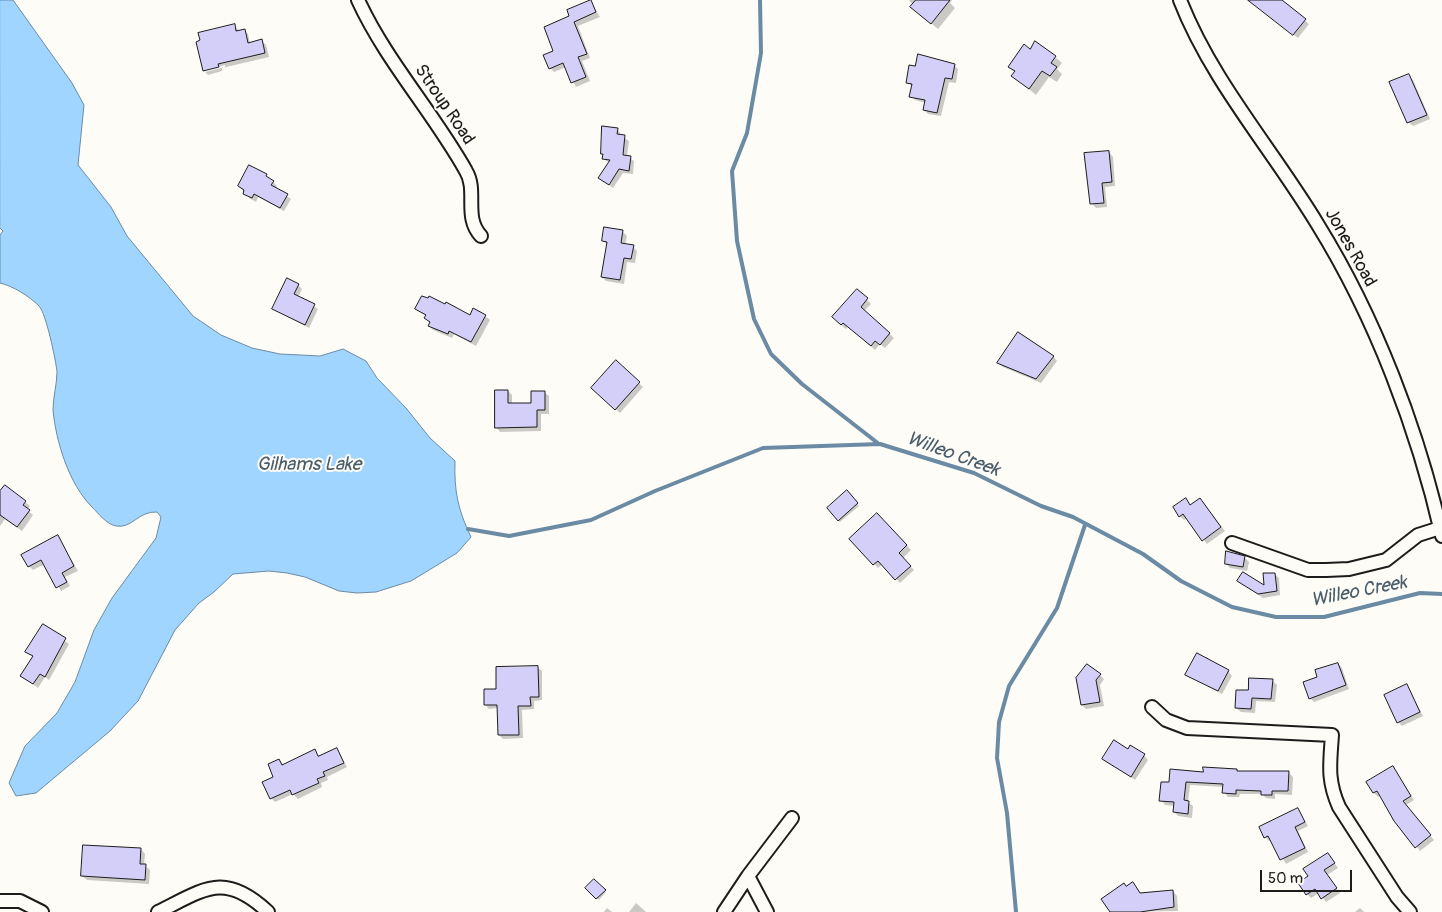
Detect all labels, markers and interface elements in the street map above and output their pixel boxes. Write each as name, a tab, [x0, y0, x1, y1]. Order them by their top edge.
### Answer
street label: Stroup Road	[409, 61, 479, 149]
street label: Jones Road	[1320, 205, 1380, 291]
water label: Willeo Creek	[903, 428, 1003, 482]
water label: Gilhams Lake	[257, 454, 361, 476]
water label: Willeo Creek	[1309, 572, 1409, 612]
scale bar	[1262, 860, 1354, 892]
text: 50 m	[1268, 869, 1303, 888]

